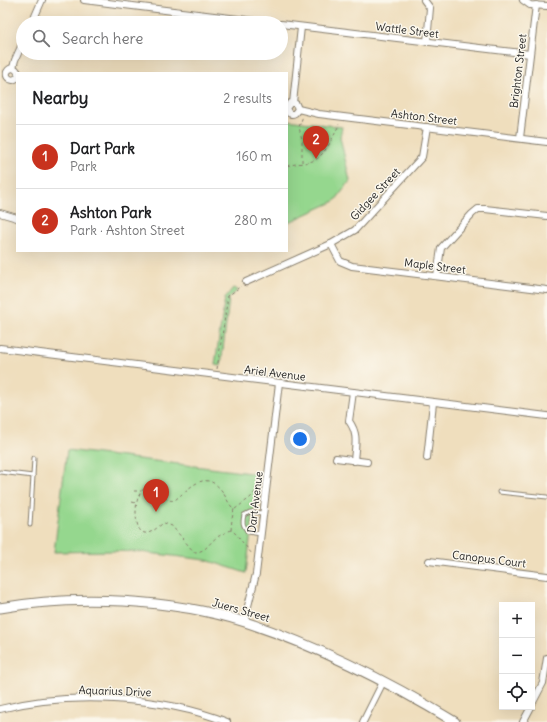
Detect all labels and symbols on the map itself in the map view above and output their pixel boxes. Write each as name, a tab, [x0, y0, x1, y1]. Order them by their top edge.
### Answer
street label: Wattle Street	[375, 19, 440, 41]
street label: Brighton Street	[506, 33, 530, 109]
street label: Ashton Street	[390, 106, 458, 128]
pin: 2	[303, 126, 329, 159]
street label: Gidgee Street	[347, 165, 403, 223]
street label: Maple Street	[403, 255, 467, 277]
street label: Ariel Avenue	[243, 362, 307, 384]
your location	[290, 429, 310, 449]
street label: Dart Avenue	[244, 470, 266, 534]
pin: 1	[143, 479, 169, 512]
street label: Canopus Court	[451, 548, 527, 571]
street label: Juers Street	[211, 595, 272, 625]
street label: Aquarius Drive	[78, 683, 152, 699]

